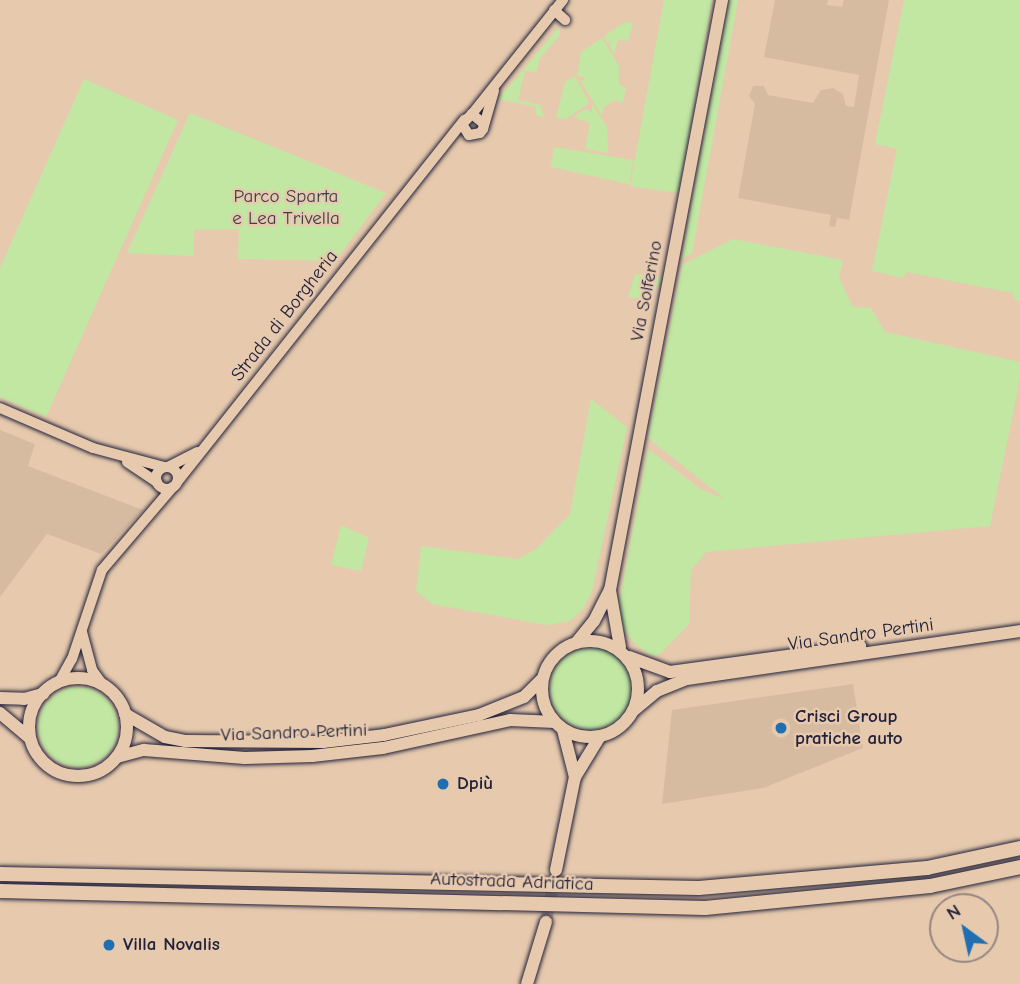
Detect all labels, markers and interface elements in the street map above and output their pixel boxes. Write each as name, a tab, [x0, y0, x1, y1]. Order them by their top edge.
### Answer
park label: Parco Sparta e Lea Trivella	[232, 186, 340, 230]
street label: Via Solferino	[626, 239, 668, 343]
street label: Strada di Borgheria	[227, 246, 343, 386]
street label: Via Sandro Pertini	[787, 614, 935, 656]
place label: Crisci Group pratiche auto	[795, 706, 903, 750]
street label: Via Sandro Pertini	[220, 719, 368, 747]
marker: Crisci Group pratiche auto	[773, 720, 789, 736]
place label: Dpiù	[457, 773, 493, 795]
marker: Dpiù	[435, 776, 451, 792]
street label: Autostrada Adriatica	[430, 868, 594, 896]
north arrow	[929, 893, 999, 963]
text: N	[942, 899, 965, 925]
place label: Villa Novalis	[123, 934, 220, 956]
marker: Villa Novalis	[101, 937, 117, 953]

